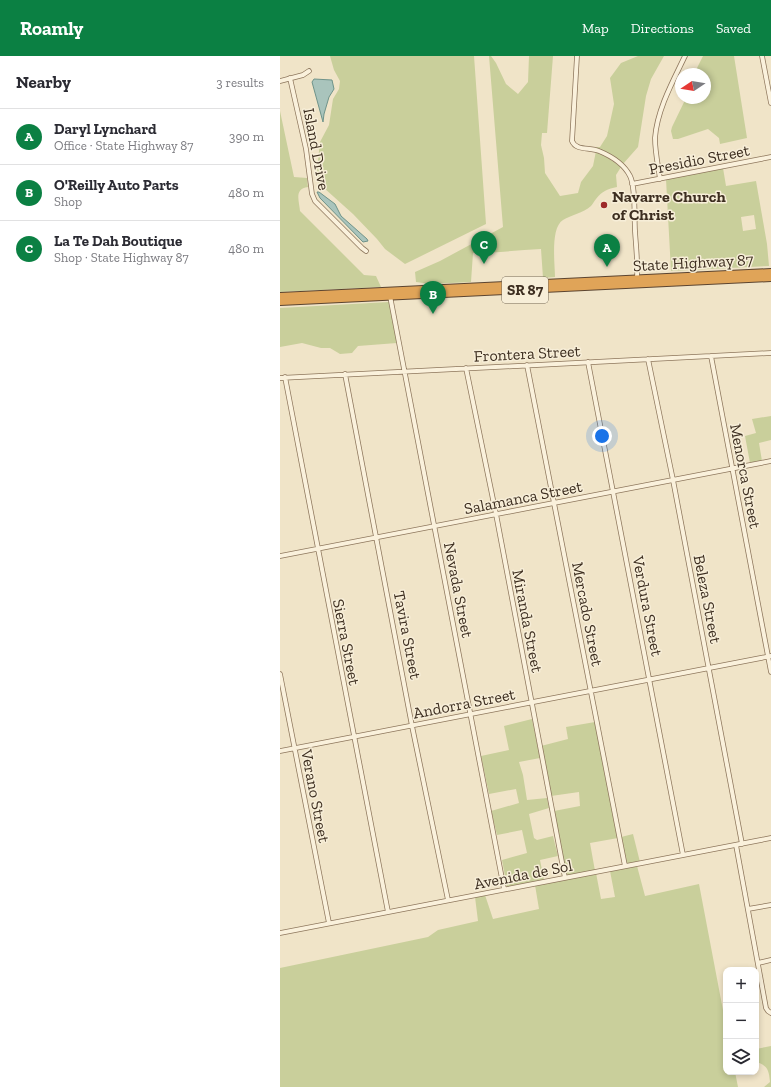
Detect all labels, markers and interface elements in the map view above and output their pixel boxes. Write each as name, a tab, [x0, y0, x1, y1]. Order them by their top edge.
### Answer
text: Roamly	[20, 17, 83, 40]
text: Map	[582, 20, 609, 37]
text: Directions	[631, 20, 694, 37]
text: Saved	[716, 20, 751, 37]
north arrow	[675, 68, 711, 104]
text: Nearby	[16, 72, 71, 92]
text: 3 results	[216, 75, 264, 90]
street label: Island Drive	[299, 106, 334, 192]
text: Daryl Lynchard	[54, 120, 157, 138]
text: A	[25, 129, 33, 144]
text: 390 m	[229, 129, 264, 144]
text: Office · State Highway 87	[54, 138, 194, 153]
street label: Presidio Street	[647, 140, 751, 179]
text: O'Reilly Auto Parts	[54, 176, 179, 194]
text: B	[25, 185, 33, 200]
text: 480 m	[228, 185, 264, 200]
place label: Navarre Church of Christ	[612, 187, 726, 224]
text: Shop	[54, 194, 82, 209]
marker: Navarre Church of Christ	[599, 200, 609, 210]
pin: C	[471, 231, 497, 264]
text: La Te Dah Boutique	[54, 232, 182, 250]
pin: A	[594, 234, 620, 267]
text: C	[25, 241, 33, 256]
text: 480 m	[228, 241, 264, 256]
text: Shop · State Highway 87	[54, 250, 189, 265]
street label: State Highway 87	[632, 250, 754, 275]
road number: SR 87	[502, 277, 548, 303]
pin: B	[420, 281, 446, 314]
street label: Frontera Street	[473, 341, 581, 366]
street label: Menorca Street	[726, 422, 765, 530]
your location	[592, 426, 612, 446]
street label: Salamanca Street	[462, 477, 584, 518]
street label: Nevada Street	[440, 541, 477, 640]
street label: Verdura Street	[628, 553, 667, 658]
street label: Beleza Street	[690, 553, 725, 645]
street label: Mercado Street	[568, 560, 607, 668]
street label: Miranda Street	[508, 568, 547, 674]
street label: Tavira Street	[390, 589, 425, 681]
street label: Sierra Street	[329, 597, 364, 687]
street label: Andorra Street	[411, 684, 517, 723]
street label: Verano Street	[297, 747, 334, 844]
street label: Avenida de Sol	[472, 856, 574, 893]
map controls	[723, 967, 759, 1075]
button: +	[723, 967, 759, 1003]
button: −	[723, 1003, 759, 1039]
button: layers	[723, 1039, 759, 1075]

